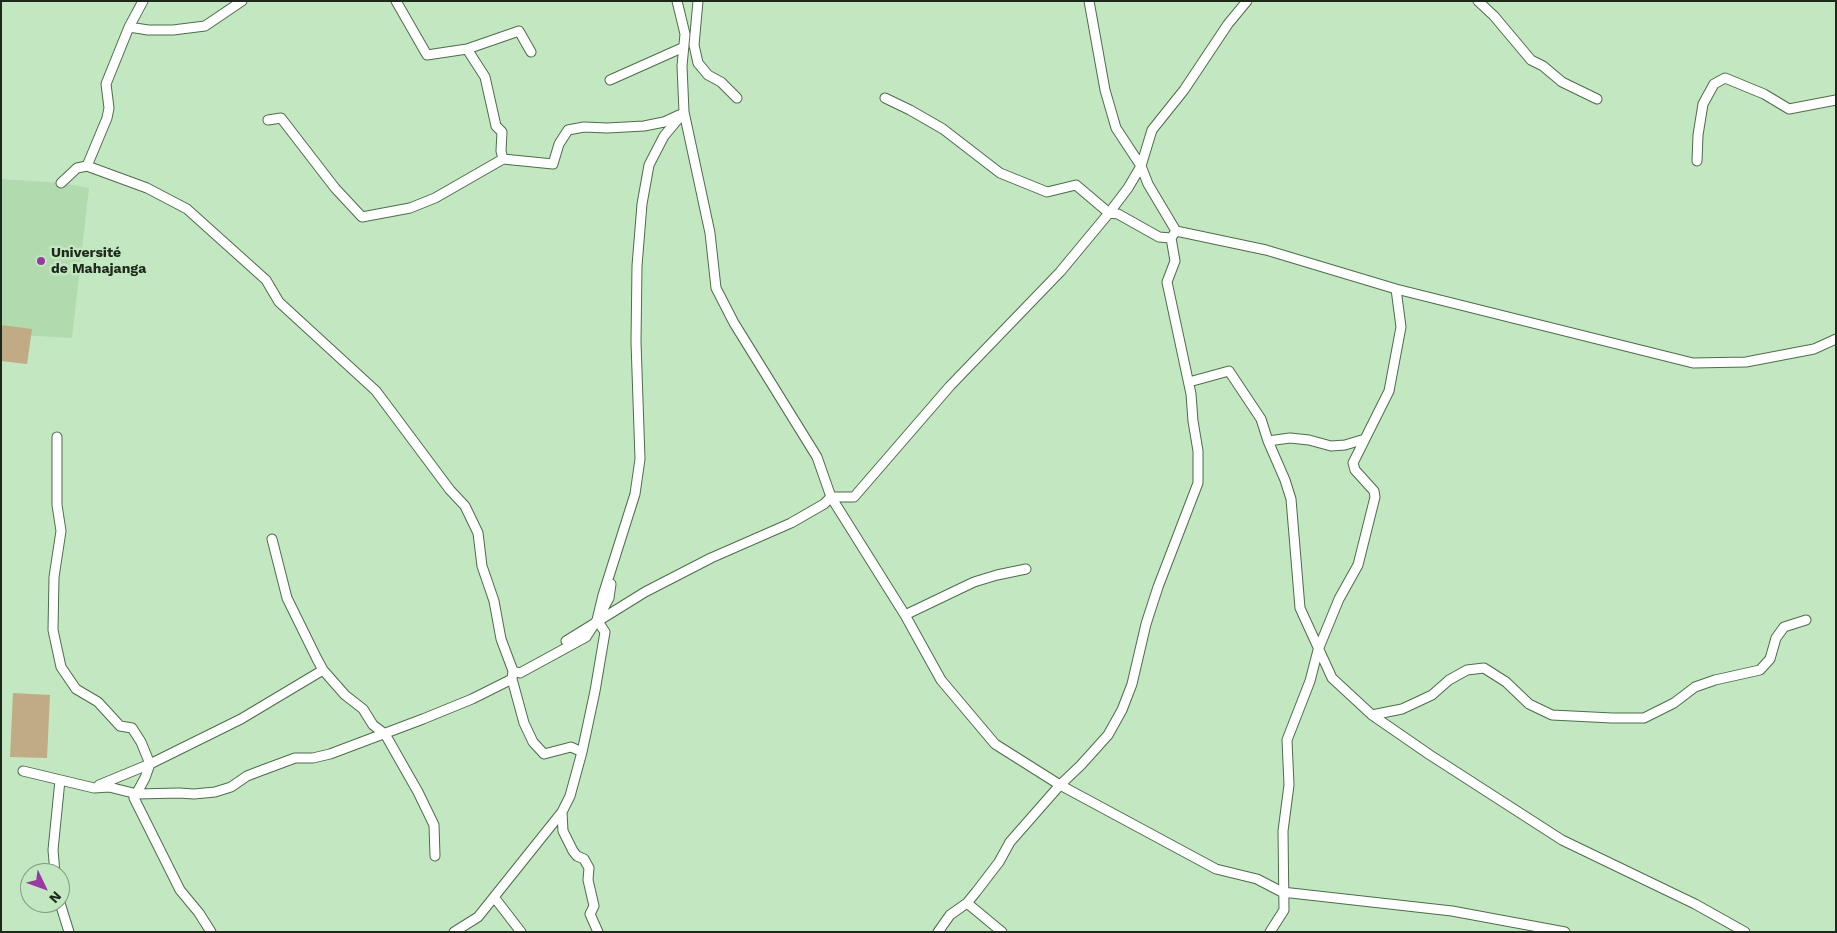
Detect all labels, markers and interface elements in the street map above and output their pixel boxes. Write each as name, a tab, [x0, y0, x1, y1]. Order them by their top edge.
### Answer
place label: Université de Mahajanga	[51, 245, 146, 278]
marker: Université de Mahajanga	[35, 255, 47, 267]
north arrow	[20, 863, 70, 913]
text: N	[46, 888, 65, 907]

